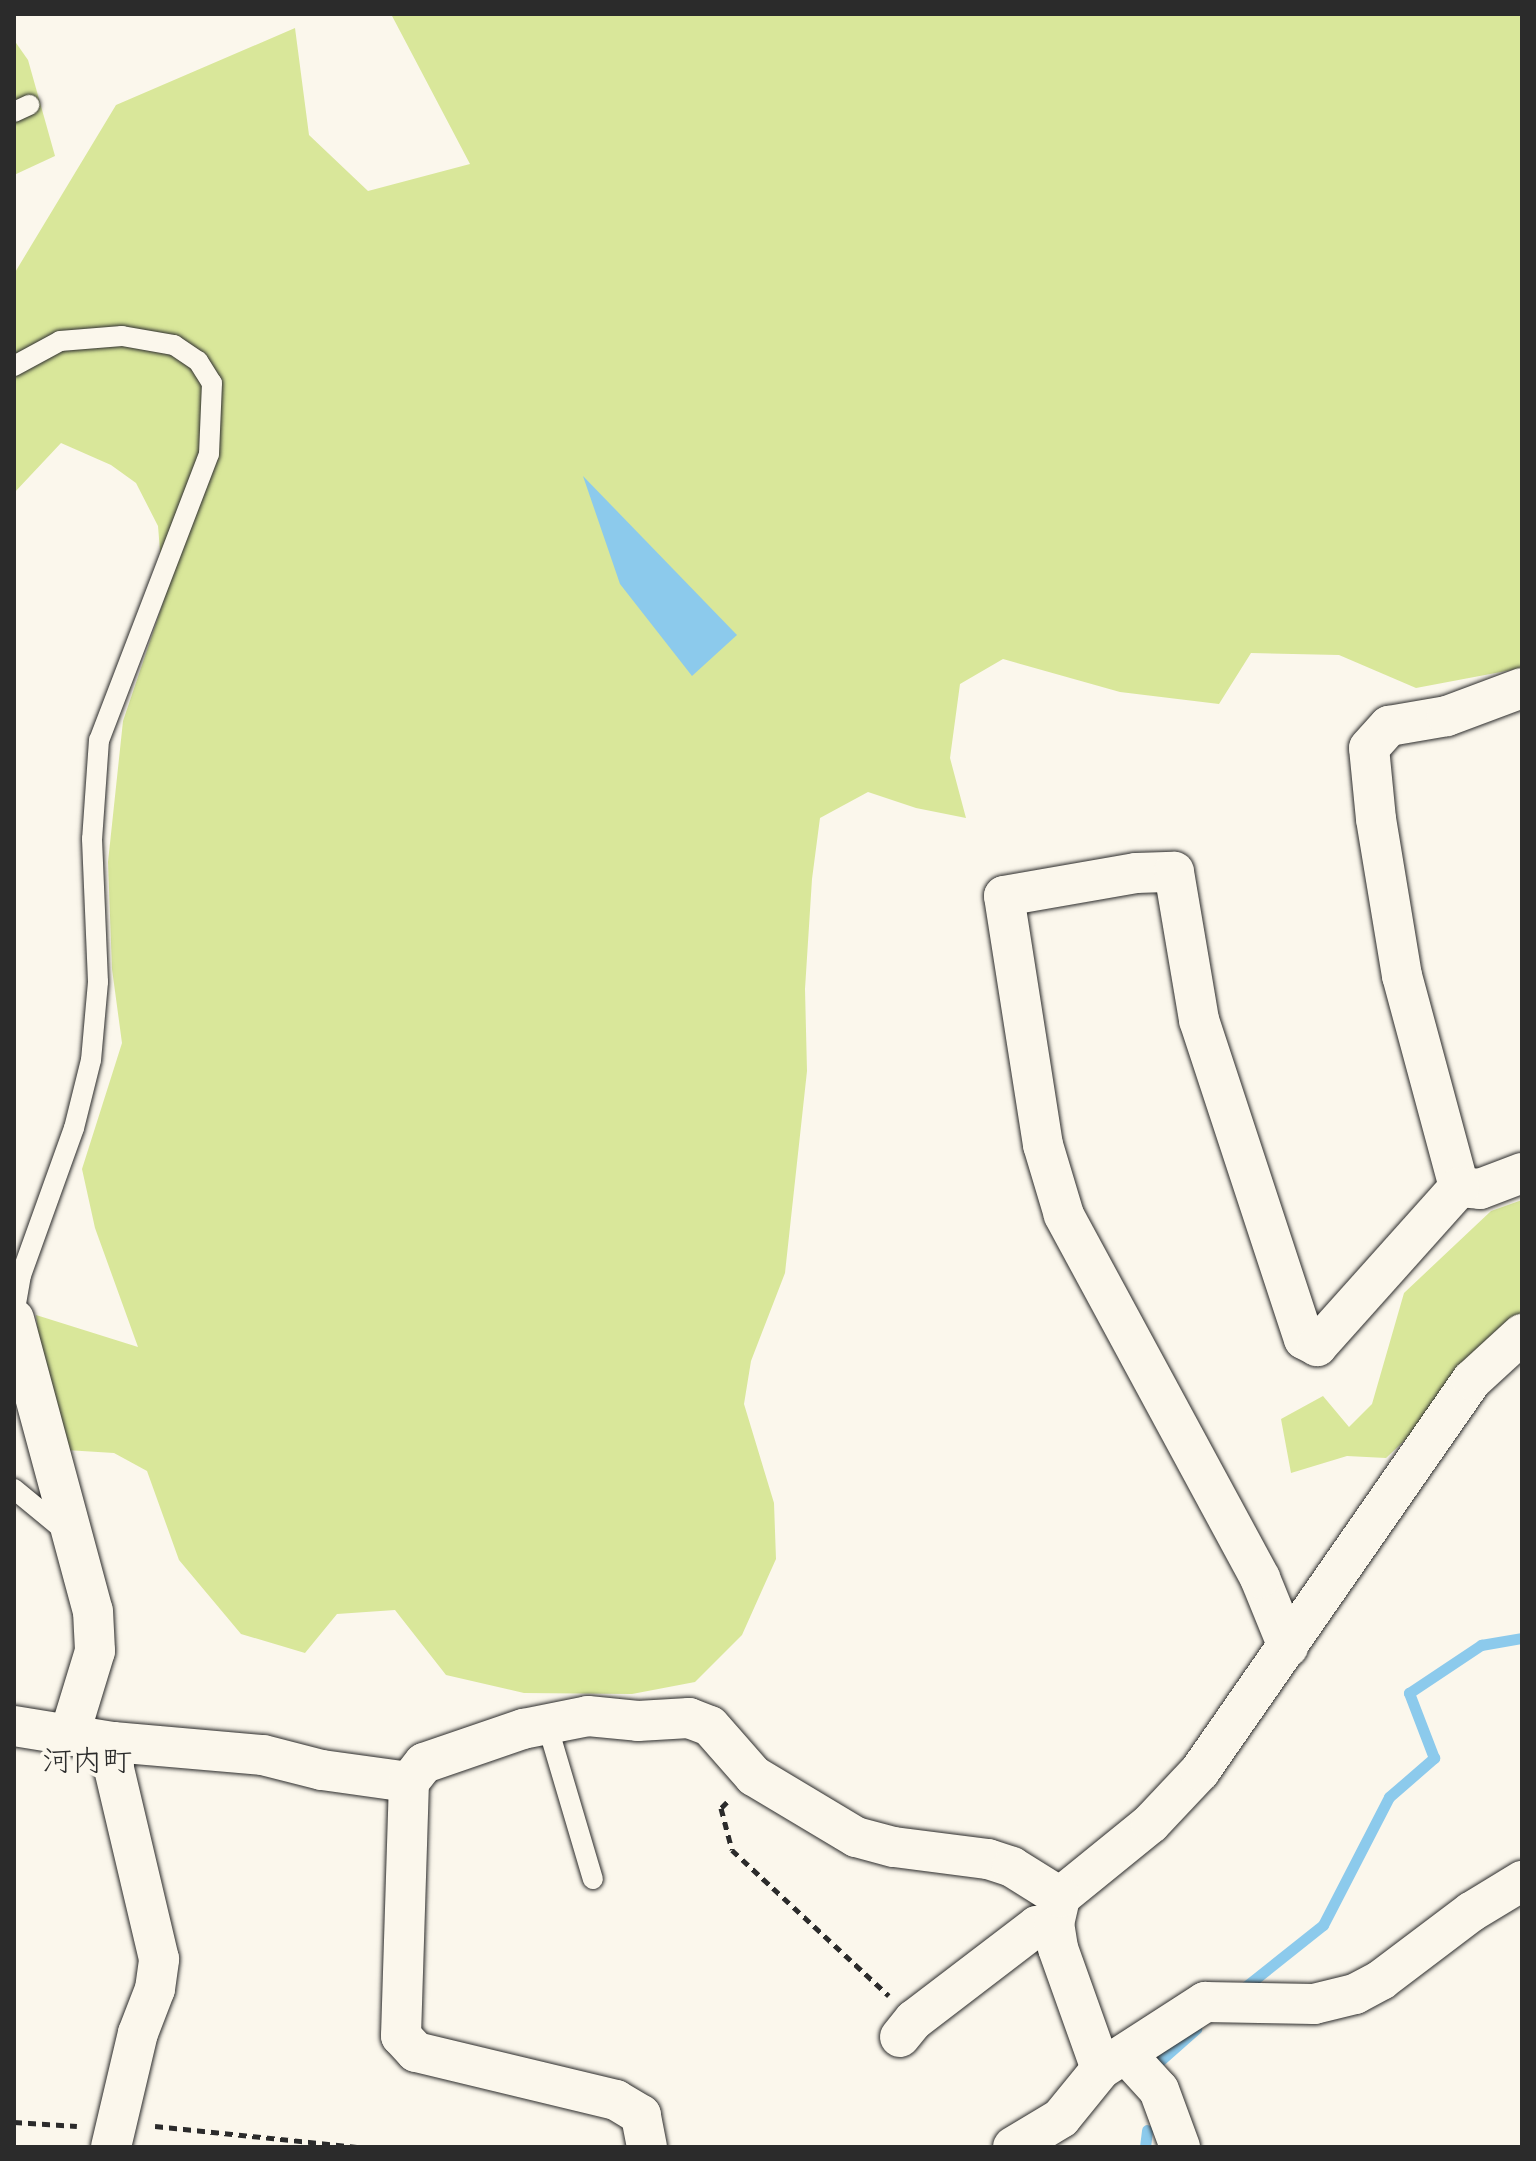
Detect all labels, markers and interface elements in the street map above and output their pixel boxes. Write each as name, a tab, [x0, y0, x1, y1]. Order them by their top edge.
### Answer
district label: 河内町	[42, 1744, 132, 1780]

